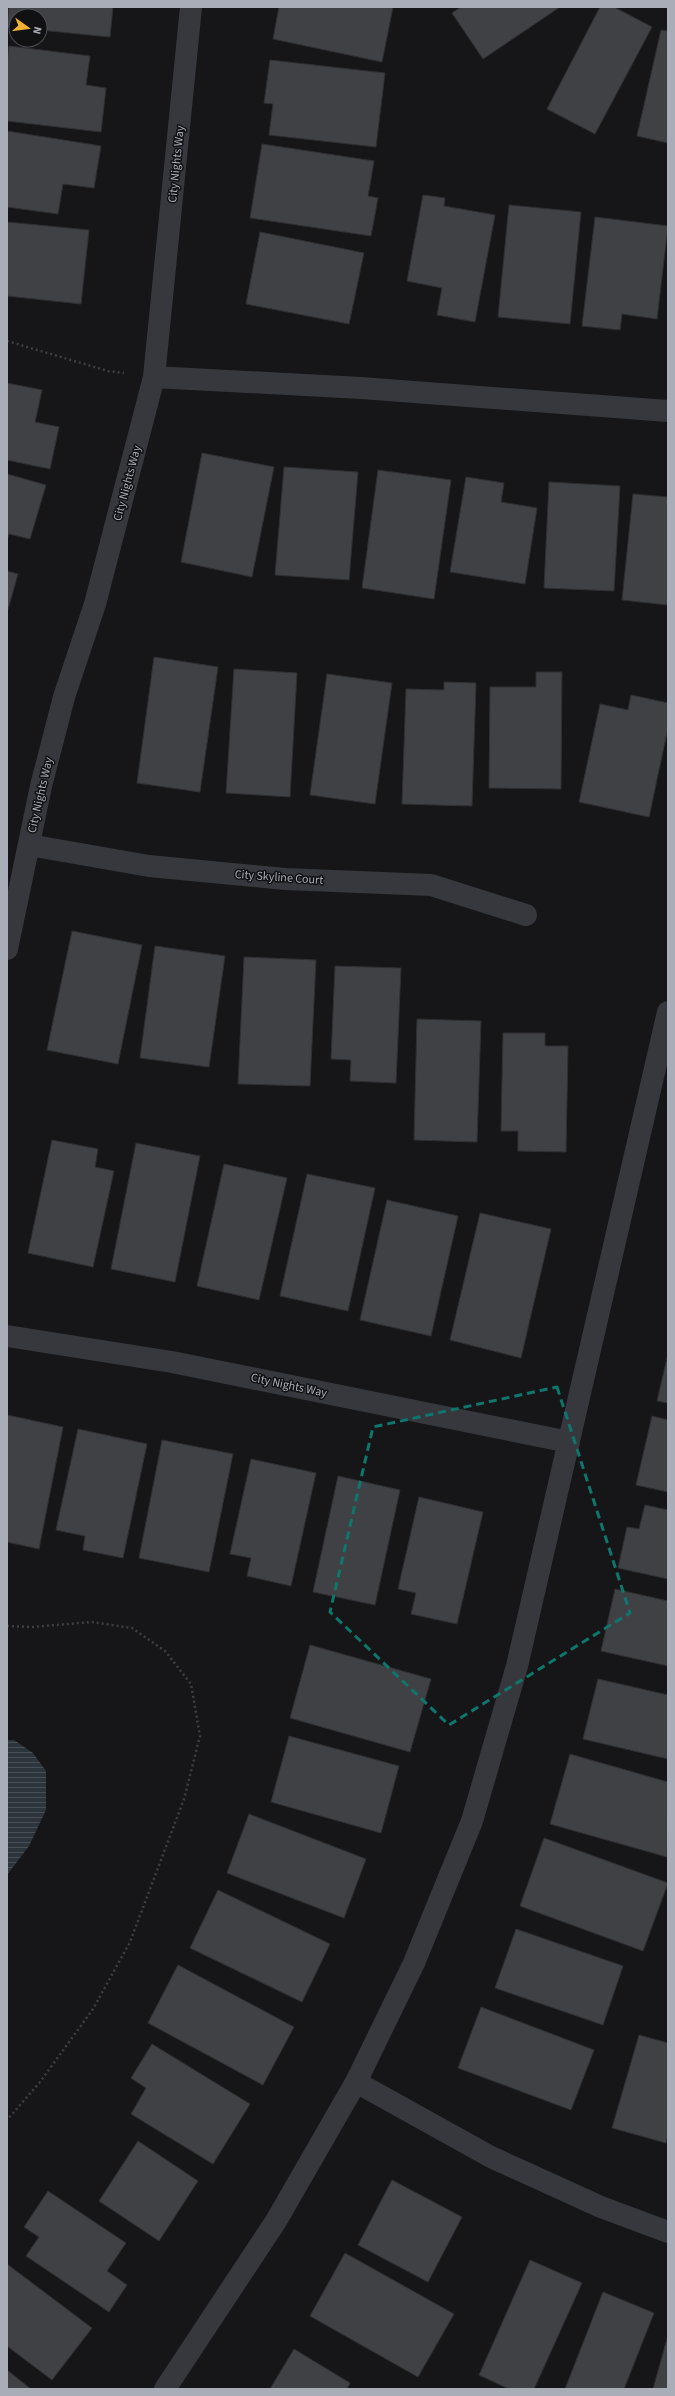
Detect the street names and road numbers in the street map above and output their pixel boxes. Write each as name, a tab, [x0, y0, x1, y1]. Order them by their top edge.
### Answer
street label: City Nights Way	[164, 124, 189, 203]
street label: City Nights Way	[109, 443, 146, 523]
street label: City Nights Way	[23, 755, 58, 835]
street label: City Skyline Court	[234, 866, 324, 889]
street label: City Nights Way	[249, 1369, 329, 1402]

